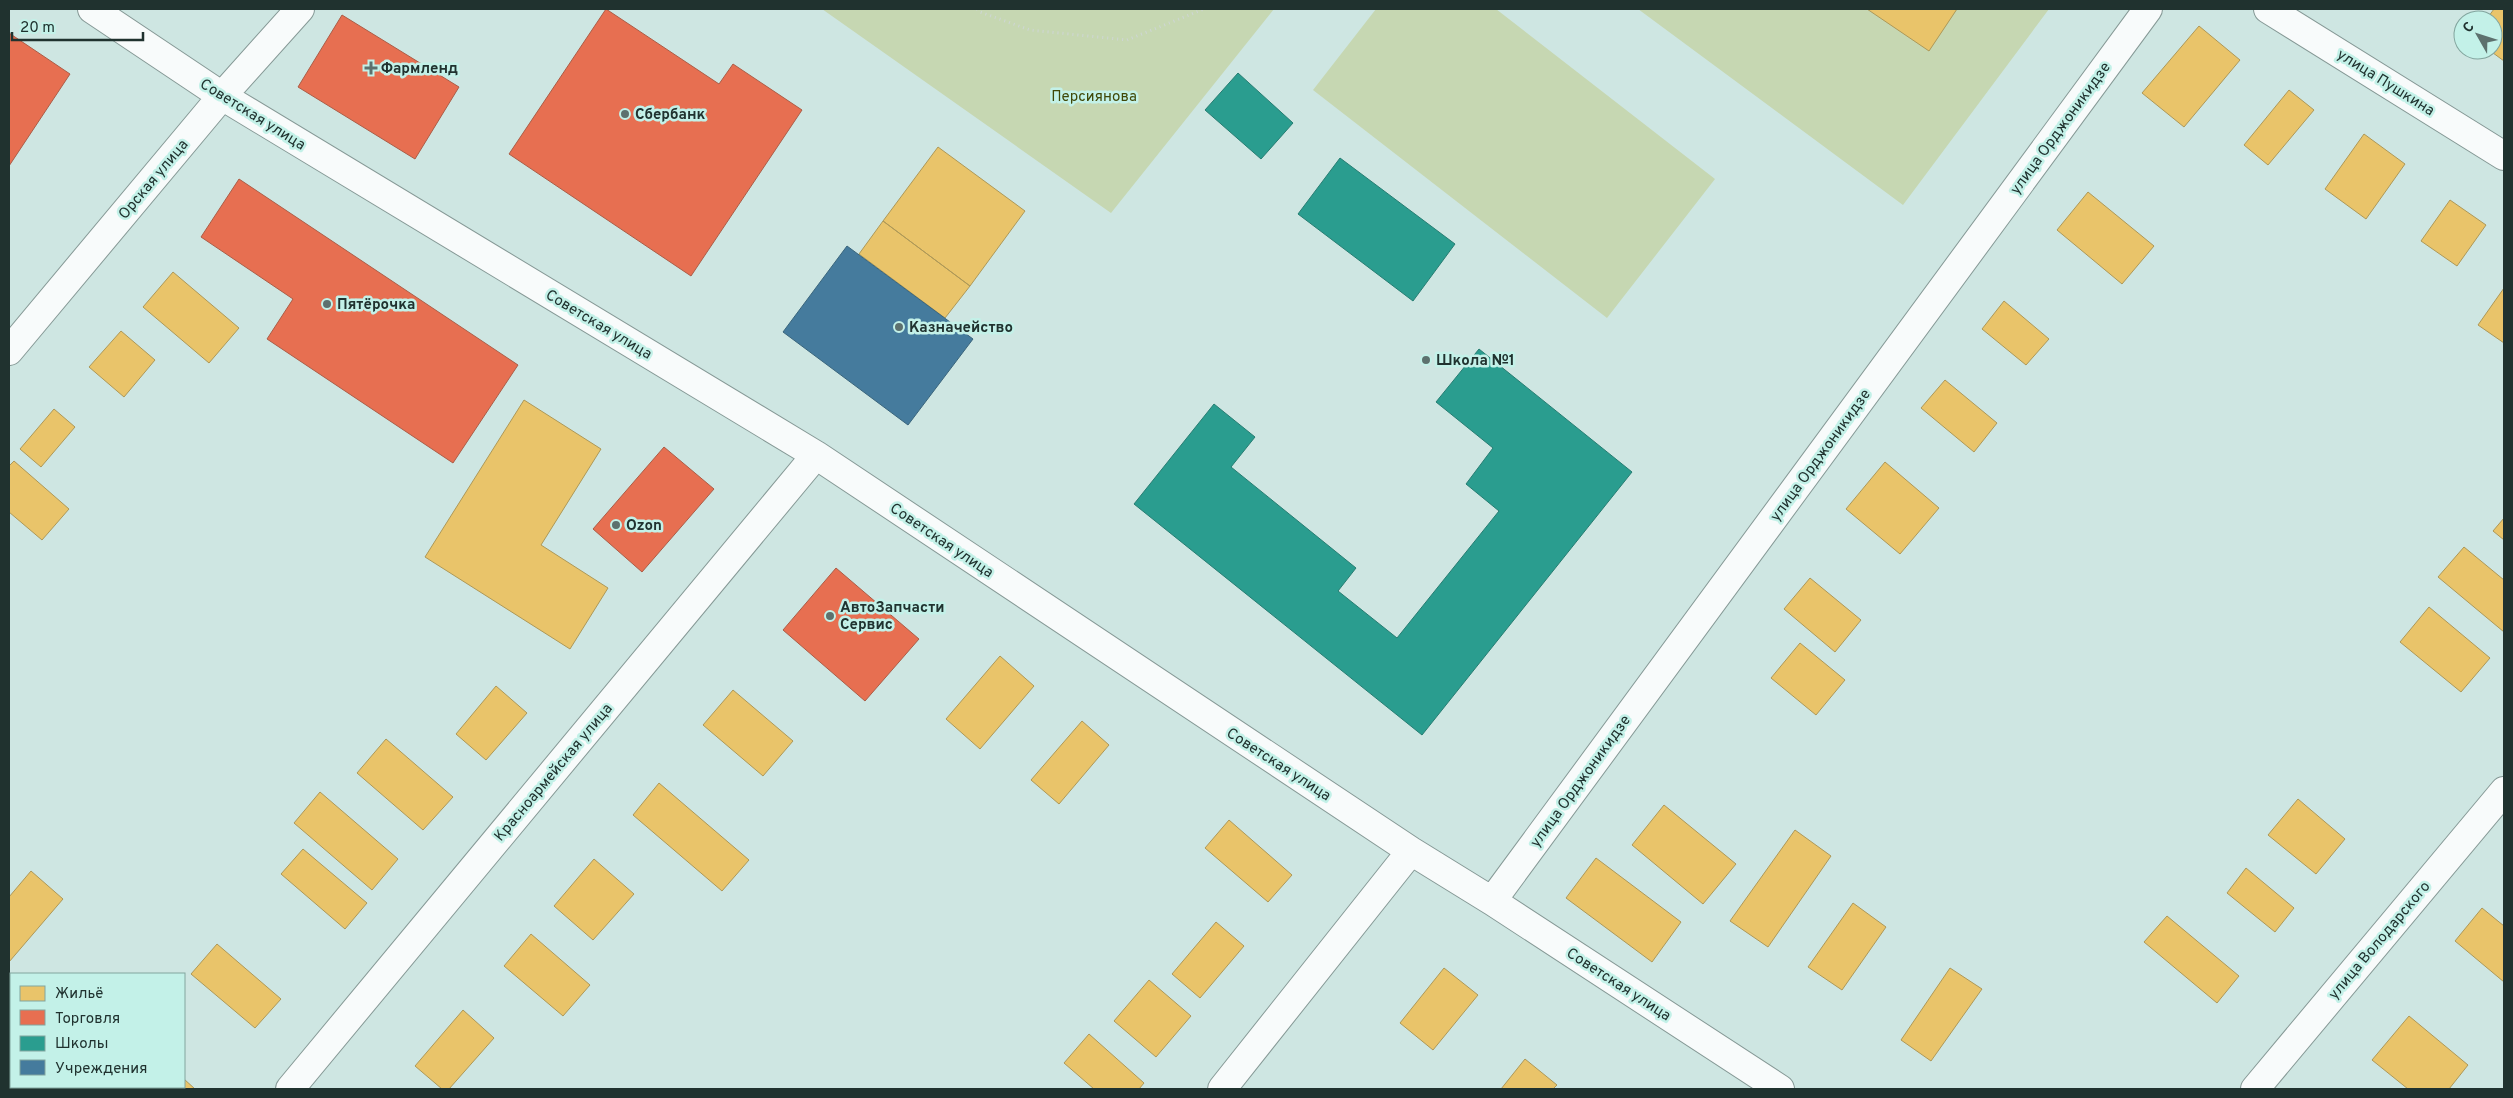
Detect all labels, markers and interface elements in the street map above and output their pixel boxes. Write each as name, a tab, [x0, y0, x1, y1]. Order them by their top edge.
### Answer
scale bar	[12, 10, 144, 42]
north arrow	[2453, 10, 2503, 60]
text: 20 m	[20, 19, 55, 38]
text: С	[2460, 19, 2479, 37]
street label: улица Пушкина	[2333, 46, 2438, 121]
street label: улица Орджоникидзе	[2007, 59, 2116, 199]
place label: Фармленд	[381, 60, 458, 79]
marker: Фармленд	[365, 62, 377, 74]
street label: Советская улица	[196, 75, 308, 155]
park label: Персиянова	[1051, 88, 1137, 107]
place label: Сбербанк	[635, 106, 706, 125]
marker: Сбербанк	[619, 108, 631, 120]
street label: Орская улица	[115, 136, 193, 224]
street label: Советская улица	[542, 286, 655, 365]
place label: Пятёрочка	[337, 296, 415, 315]
marker: Пятёрочка	[321, 298, 333, 310]
place label: Казначейство	[909, 319, 1013, 338]
marker: Казначейство	[893, 321, 905, 333]
place label: Школа №1	[1436, 352, 1515, 371]
marker: Школа №1	[1420, 354, 1432, 366]
street label: улица Орджоникидзе	[1767, 386, 1876, 526]
street label: Советская улица	[886, 500, 997, 583]
place label: Ozon	[626, 517, 662, 536]
marker: Ozon	[610, 519, 622, 531]
place label: АвтоЗапчасти Сервис	[840, 599, 945, 635]
marker: АвтоЗапчасти Сервис	[824, 610, 836, 622]
street label: Красноармейская улица	[491, 700, 617, 846]
street label: улица Орджоникидзе	[1527, 712, 1636, 852]
street label: Советская улица	[1222, 724, 1334, 806]
street label: улица Володарского	[2325, 878, 2435, 1004]
street label: Советская улица	[1562, 944, 1674, 1026]
legend	[10, 973, 185, 1088]
text: Жильё	[55, 985, 103, 1004]
text: Торговля	[55, 1010, 120, 1029]
text: Школы	[55, 1035, 109, 1054]
text: Учреждения	[55, 1060, 147, 1079]

